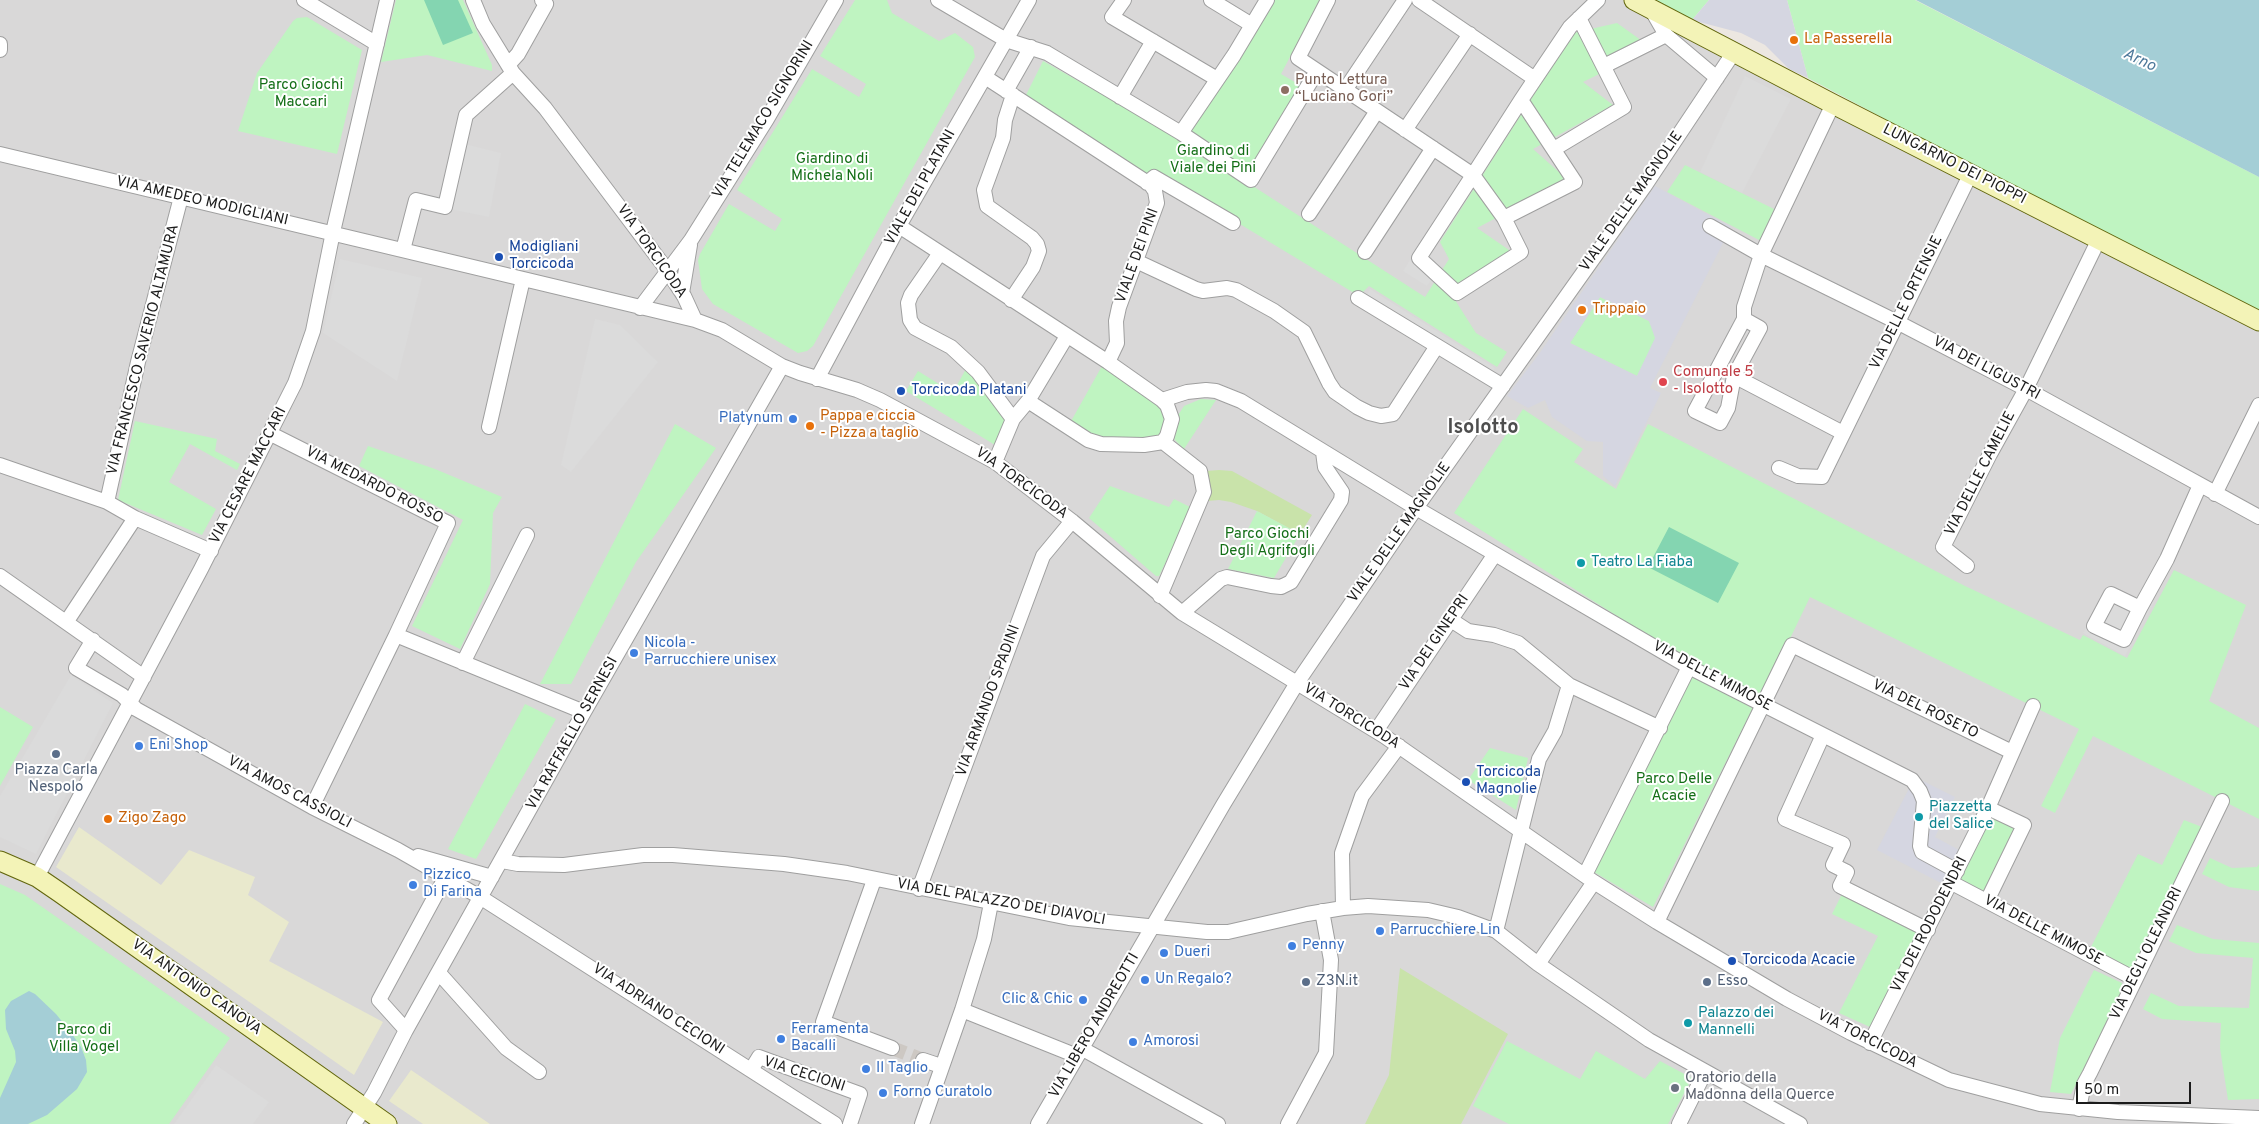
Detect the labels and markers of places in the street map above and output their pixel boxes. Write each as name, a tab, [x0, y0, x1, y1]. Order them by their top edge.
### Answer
place label: La Passerella	[1804, 31, 1892, 49]
marker: La Passerella	[1788, 34, 1800, 46]
place label: Punto Lettura “Luciano Gori”	[1295, 72, 1393, 107]
marker: Punto Lettura “Luciano Gori”	[1279, 84, 1291, 96]
place label: Modigliani Torcicoda	[509, 239, 578, 274]
marker: Modigliani Torcicoda	[493, 251, 505, 263]
place label: Trippaio	[1592, 301, 1646, 319]
marker: Trippaio	[1576, 304, 1588, 316]
place label: Comunale 5 - Isolotto	[1673, 364, 1754, 399]
marker: Comunale 5 - Isolotto	[1657, 376, 1669, 388]
place label: Torcicoda Platani	[911, 382, 1026, 400]
marker: Torcicoda Platani	[895, 385, 907, 397]
place label: Pappa e ciccia - Pizza a taglio	[820, 408, 919, 443]
place label: Platynum	[719, 410, 783, 428]
marker: Platynum	[787, 413, 799, 425]
marker: Pappa e ciccia - Pizza a taglio	[804, 420, 816, 432]
place label: Teatro La Fiaba	[1591, 554, 1693, 572]
marker: Teatro La Fiaba	[1575, 557, 1587, 569]
place label: Nicola - Parrucchiere unisex	[644, 635, 777, 670]
marker: Nicola - Parrucchiere unisex	[628, 647, 640, 659]
place label: Eni Shop	[149, 737, 208, 755]
marker: Eni Shop	[133, 740, 145, 752]
marker: Piazza Carla Nespolo	[50, 748, 62, 760]
place label: Piazza Carla Nespolo	[14, 762, 98, 797]
place label: Torcicoda Magnolie	[1476, 764, 1541, 799]
marker: Torcicoda Magnolie	[1460, 776, 1472, 788]
place label: Piazzetta del Salice	[1929, 799, 1993, 834]
place label: Zigo Zago	[118, 810, 186, 828]
marker: Piazzetta del Salice	[1913, 811, 1925, 823]
marker: Zigo Zago	[102, 813, 114, 825]
place label: Pizzico Di Farina	[423, 867, 482, 902]
marker: Pizzico Di Farina	[407, 879, 419, 891]
place label: Parrucchiere Lin	[1390, 922, 1500, 940]
marker: Parrucchiere Lin	[1374, 925, 1386, 937]
place label: Penny	[1302, 937, 1345, 955]
marker: Penny	[1286, 940, 1298, 952]
place label: Dueri	[1174, 944, 1210, 962]
marker: Dueri	[1158, 947, 1170, 959]
place label: Torcicoda Acacie	[1742, 952, 1855, 970]
marker: Torcicoda Acacie	[1726, 955, 1738, 967]
place label: Un Regalo?	[1155, 971, 1232, 989]
place label: Z3N.it	[1316, 973, 1358, 991]
place label: Esso	[1717, 973, 1748, 991]
marker: Un Regalo?	[1139, 974, 1151, 986]
marker: Z3N.it	[1300, 976, 1312, 988]
marker: Esso	[1701, 976, 1713, 988]
place label: Clic & Chic	[1001, 991, 1073, 1009]
marker: Clic & Chic	[1077, 994, 1089, 1006]
place label: Palazzo dei Mannelli	[1698, 1005, 1774, 1040]
marker: Palazzo dei Mannelli	[1682, 1017, 1694, 1029]
place label: Ferramenta Bacalli	[791, 1021, 869, 1056]
marker: Ferramenta Bacalli	[775, 1033, 787, 1045]
place label: Amorosi	[1143, 1033, 1199, 1051]
marker: Amorosi	[1127, 1036, 1139, 1048]
place label: Il Taglio	[876, 1060, 928, 1078]
marker: Il Taglio	[860, 1063, 872, 1075]
place label: Oratorio della Madonna della Querce	[1685, 1070, 1834, 1105]
marker: Oratorio della Madonna della Querce	[1669, 1082, 1681, 1094]
place label: Forno Curatolo	[893, 1084, 992, 1102]
marker: Forno Curatolo	[877, 1087, 889, 1099]

